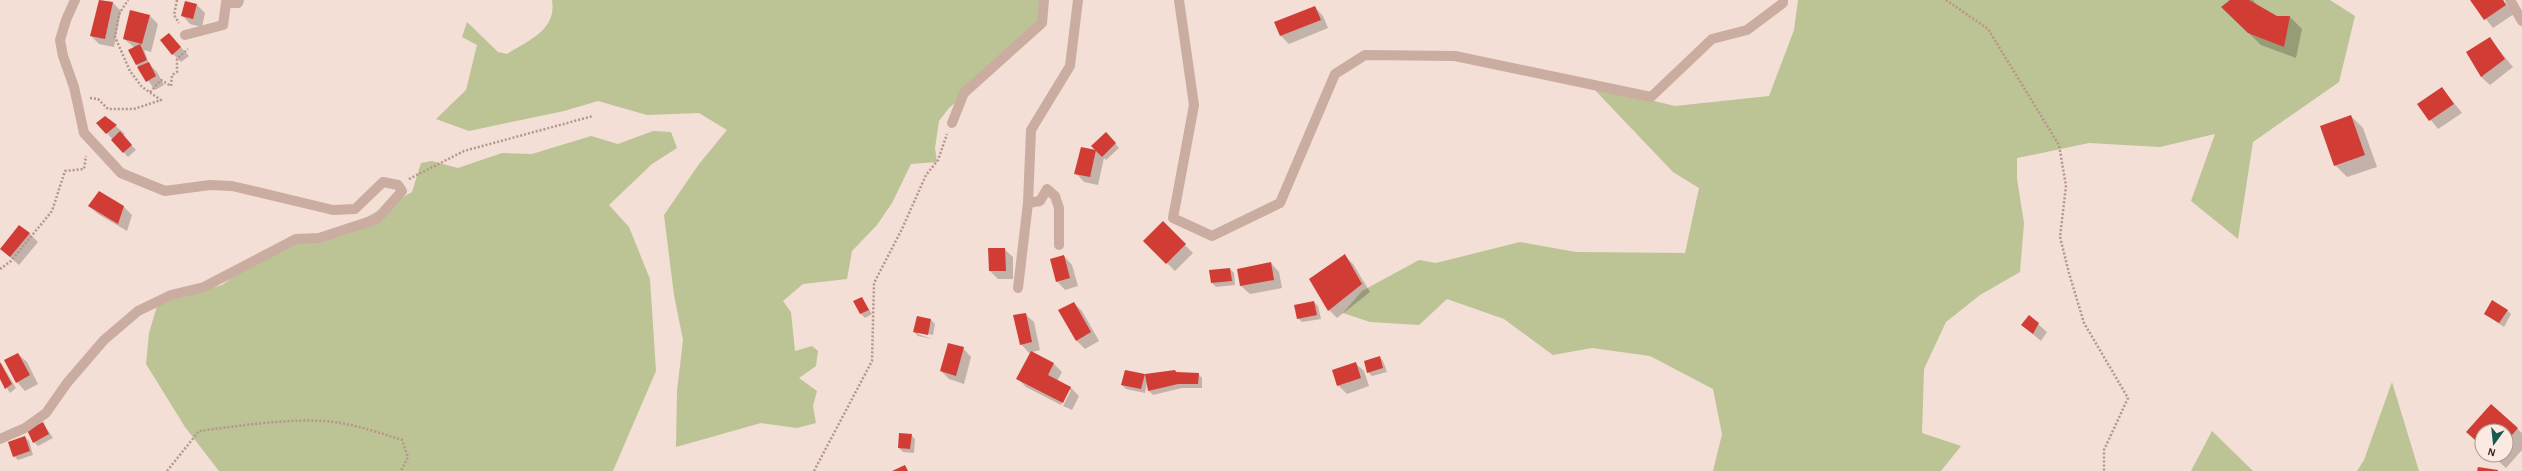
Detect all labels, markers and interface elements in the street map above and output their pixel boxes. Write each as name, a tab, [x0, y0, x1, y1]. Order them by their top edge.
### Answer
north arrow	[2474, 423, 2514, 463]
text: N	[2486, 446, 2497, 458]

